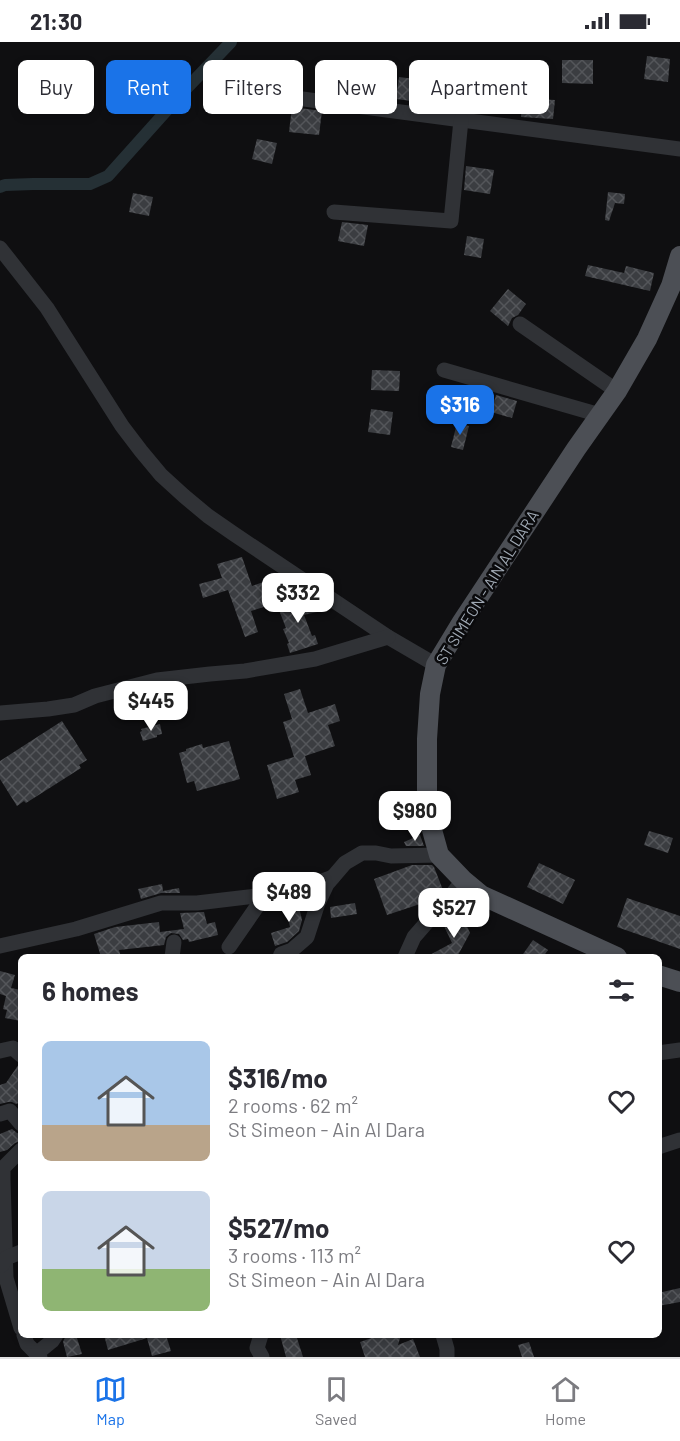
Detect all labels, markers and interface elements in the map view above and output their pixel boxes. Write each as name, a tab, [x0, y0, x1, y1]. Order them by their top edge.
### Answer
text: 21:30	[30, 8, 82, 34]
chip: Buy	[18, 60, 94, 114]
chip: Rent	[106, 60, 191, 114]
chip: Filters	[203, 60, 303, 114]
chip: New	[315, 60, 397, 114]
chip: Apartment	[409, 60, 549, 114]
pin: $316	[424, 385, 496, 436]
text: $316	[440, 392, 480, 416]
street label: ST SIMEON - AIN AL DARA	[431, 506, 542, 667]
pin: $332	[262, 573, 334, 624]
text: $332	[276, 580, 320, 604]
pin: $445	[115, 681, 187, 732]
text: $445	[128, 688, 174, 712]
pin: $980	[379, 791, 451, 842]
text: $980	[393, 798, 437, 822]
pin: $489	[253, 872, 325, 923]
text: $489	[267, 879, 311, 903]
pin: $527	[418, 888, 490, 939]
text: $527	[432, 895, 476, 919]
icon: filters	[605, 974, 638, 1007]
text: 6 homes	[42, 975, 139, 1006]
text: $316/mo	[228, 1062, 328, 1093]
icon: home	[90, 1065, 162, 1137]
icon: heart	[605, 1085, 638, 1118]
text: 2 rooms · 62 m²	[228, 1093, 358, 1117]
text: St Simeon - Ain Al Dara	[228, 1117, 425, 1141]
text: $527/mo	[228, 1212, 329, 1243]
icon: home	[90, 1215, 162, 1287]
icon: heart	[605, 1235, 638, 1268]
text: 3 rooms · 113 m²	[228, 1243, 361, 1267]
text: St Simeon - Ain Al Dara	[228, 1267, 425, 1291]
tab: Map	[94, 1373, 127, 1428]
tab: Saved	[315, 1373, 357, 1428]
tab: Home	[545, 1373, 586, 1428]

